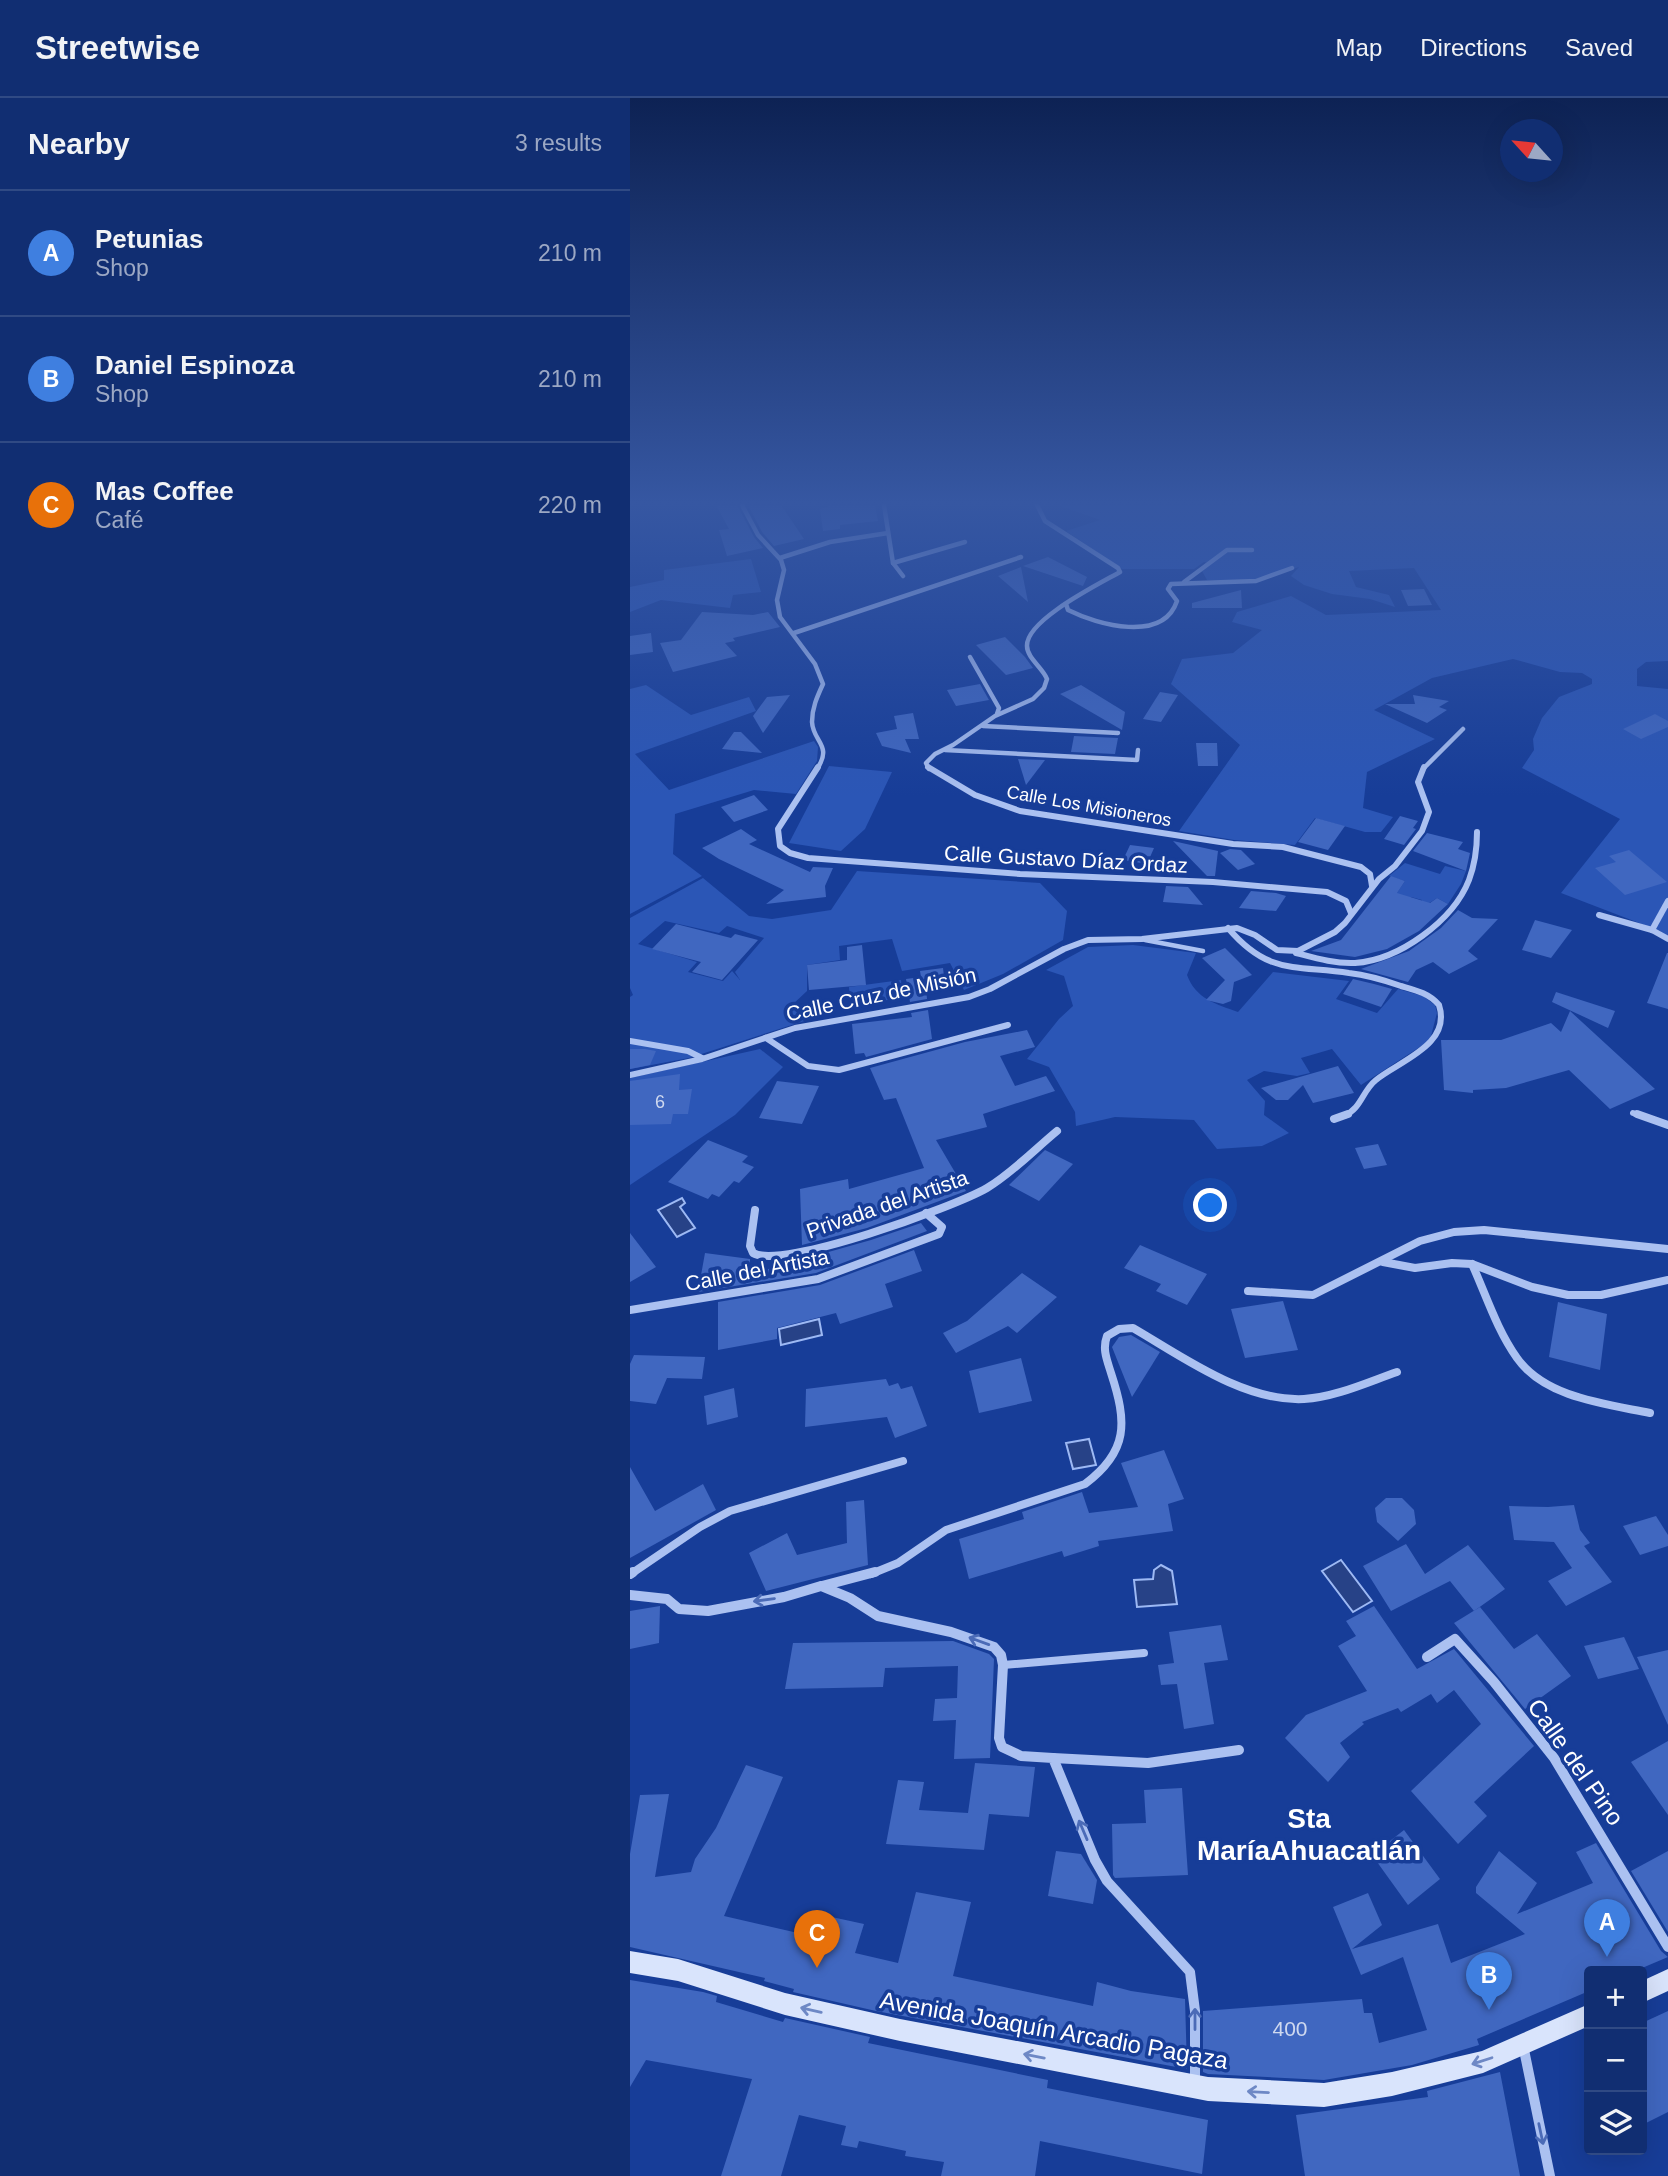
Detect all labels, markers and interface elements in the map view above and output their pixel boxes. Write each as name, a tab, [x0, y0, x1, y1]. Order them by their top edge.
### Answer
text: Streetwise	[35, 29, 200, 66]
text: Map	[1336, 34, 1382, 61]
text: Directions	[1420, 34, 1527, 61]
text: Saved	[1565, 34, 1633, 61]
north arrow	[1500, 119, 1563, 182]
text: Nearby	[28, 127, 130, 160]
text: 3 results	[515, 130, 602, 156]
text: Petunias	[95, 224, 203, 254]
text: A	[43, 240, 59, 266]
text: 210 m	[538, 240, 602, 266]
text: Shop	[95, 255, 149, 281]
text: Daniel Espinoza	[95, 350, 294, 380]
text: B	[43, 366, 59, 392]
text: 210 m	[538, 366, 602, 392]
text: Shop	[95, 381, 149, 407]
text: Mas Coffee	[95, 476, 234, 506]
text: C	[43, 492, 59, 518]
text: 220 m	[538, 492, 602, 518]
text: Café	[95, 507, 144, 533]
street label: Calle Los Misioneros	[1005, 782, 1173, 830]
street label: Calle Gustavo Díaz Ordaz	[944, 841, 1188, 877]
street label: Calle Cruz de Misión	[784, 963, 978, 1025]
house number: 6	[655, 1092, 665, 1112]
street label: Privada del Artista	[803, 1165, 971, 1242]
your location	[1193, 1188, 1227, 1222]
street label: Calle del Artista	[683, 1245, 831, 1295]
one-way arrow	[753, 1593, 776, 1606]
one-way arrow	[968, 1634, 990, 1646]
street label: Calle del Pino	[1522, 1694, 1630, 1830]
district label: Sta MaríaAhuacatlán	[1197, 1803, 1421, 1866]
one-way arrow	[1076, 1820, 1089, 1842]
pin: A	[1584, 1899, 1630, 1957]
pin: C	[794, 1910, 840, 1968]
pin: B	[1466, 1952, 1512, 2010]
map controls	[1584, 1966, 1647, 2155]
button: +	[1584, 1966, 1647, 2029]
street label: Avenida Joaquín Arcadio Pagaza	[878, 1986, 1231, 2074]
one-way arrow	[800, 2003, 823, 2016]
one-way arrow	[1188, 2008, 1202, 2031]
house number: 400	[1272, 2017, 1308, 2040]
button: −	[1584, 2029, 1647, 2092]
one-way arrow	[1023, 2049, 1046, 2063]
one-way arrow	[1471, 2056, 1493, 2068]
one-way arrow	[1247, 2085, 1270, 2098]
button: layers	[1584, 2092, 1647, 2155]
one-way arrow	[1535, 2122, 1549, 2145]

